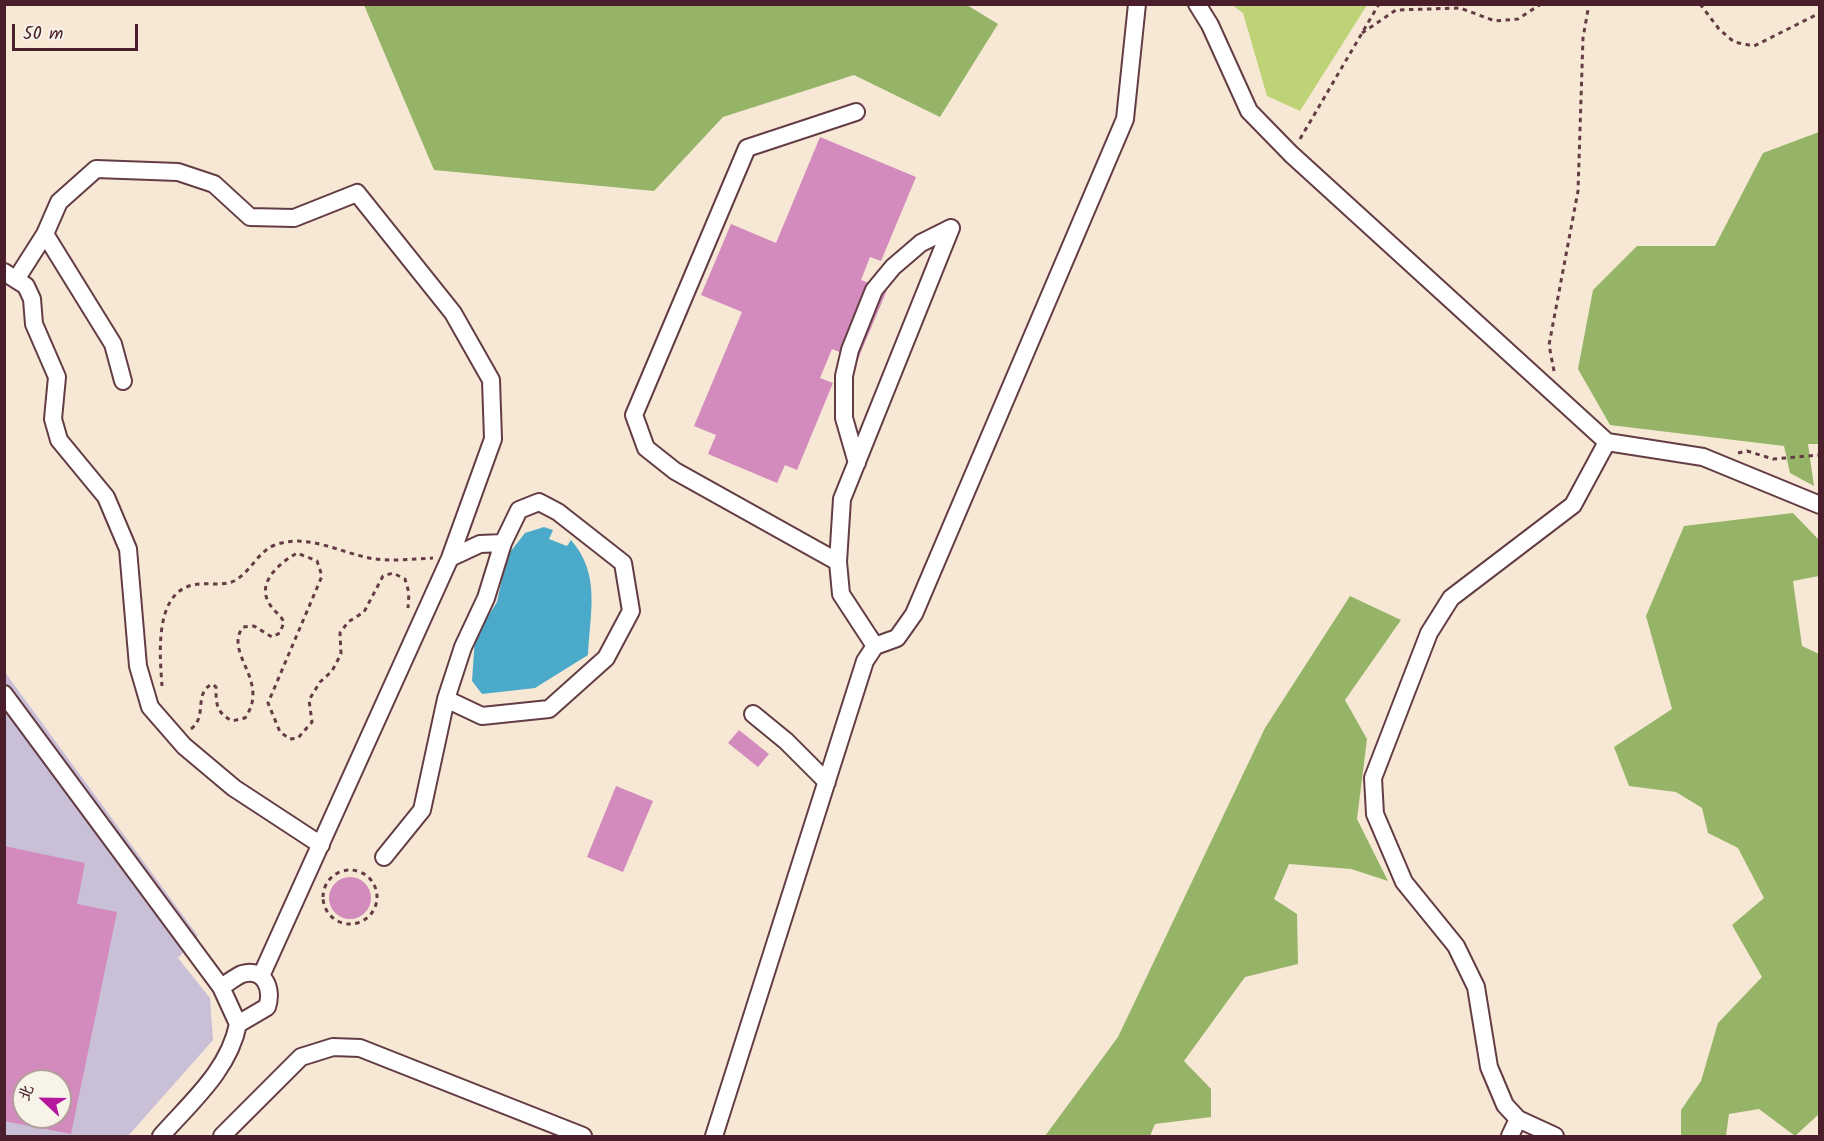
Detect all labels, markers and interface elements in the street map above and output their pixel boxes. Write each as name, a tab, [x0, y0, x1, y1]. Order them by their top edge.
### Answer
scale bar	[15, 12, 141, 50]
text: 50 m	[23, 20, 63, 49]
north arrow	[12, 1069, 72, 1129]
text: 北	[12, 1081, 41, 1105]

